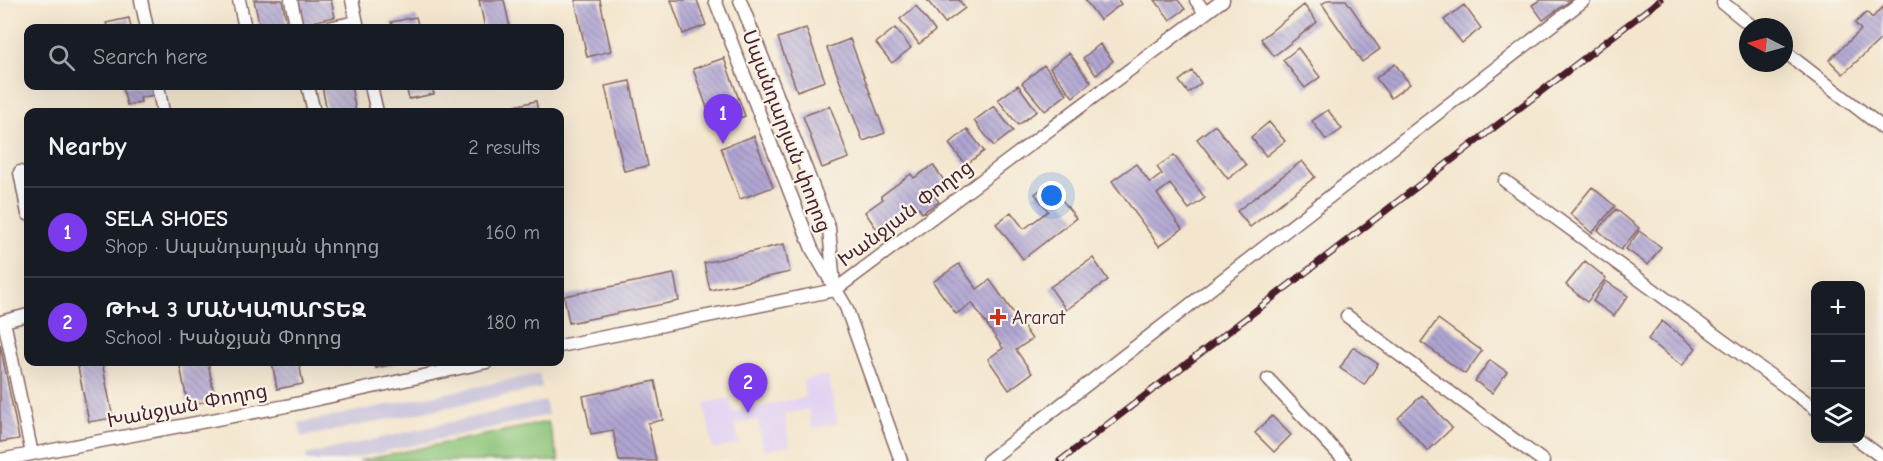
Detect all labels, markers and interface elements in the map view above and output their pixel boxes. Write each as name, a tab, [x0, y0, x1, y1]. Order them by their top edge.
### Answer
north arrow	[1739, 18, 1793, 72]
search box	[24, 24, 564, 90]
street label: Սպանդարյան փողոց	[737, 27, 836, 236]
icon: search	[45, 41, 78, 74]
text: Search here	[93, 44, 208, 70]
pin: 1	[704, 94, 742, 144]
text: Nearby	[48, 132, 127, 162]
text: 2 results	[468, 136, 540, 159]
street label: Խանջյան Փողոց	[833, 155, 977, 272]
your location	[1037, 181, 1066, 210]
text: SELA SHOES	[105, 206, 228, 232]
text: 1	[64, 221, 71, 244]
text: 160 m	[486, 221, 540, 244]
text: Shop · Սպանդարյան փողոց	[105, 235, 380, 258]
map controls	[1811, 281, 1865, 443]
button: +	[1811, 281, 1865, 335]
text: ԹԻՎ 3 ՄԱՆԿԱՊԱՐՏԵԶ	[105, 297, 366, 323]
place label: Ararat	[1012, 306, 1066, 329]
marker: Ararat	[989, 308, 1007, 326]
text: 2	[63, 311, 72, 334]
text: 180 m	[486, 311, 540, 334]
text: School · Խանջյան Փողոց	[105, 326, 342, 349]
button: −	[1811, 335, 1865, 389]
pin: 2	[728, 364, 768, 413]
street label: Խանջյան Փողոց	[105, 379, 269, 432]
button: layers	[1811, 389, 1865, 443]

